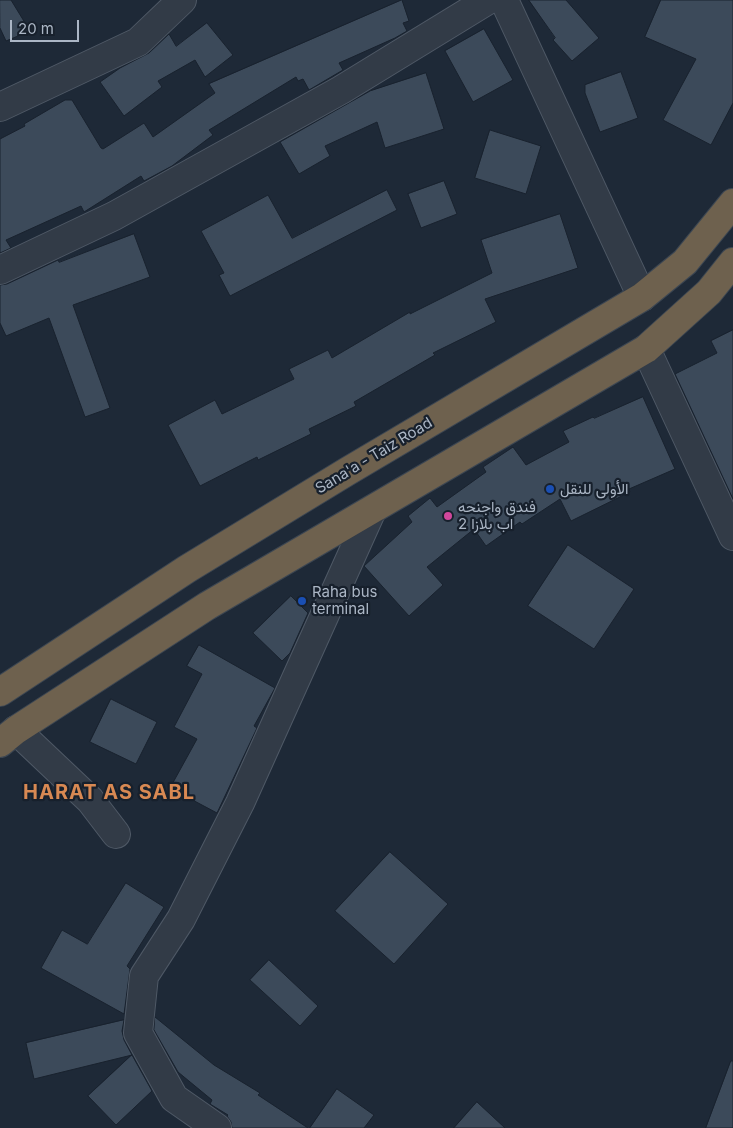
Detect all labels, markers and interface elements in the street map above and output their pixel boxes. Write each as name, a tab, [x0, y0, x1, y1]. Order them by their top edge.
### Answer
scale bar	[12, 10, 81, 42]
text: 20 m	[18, 19, 54, 38]
street label: Sana'a - Taiz Road	[312, 414, 436, 498]
place label: الأولى للنقل	[560, 480, 629, 498]
marker: الأولى للنقل	[544, 483, 556, 495]
place label: فندق واجنحه اب بلازا 2	[458, 498, 536, 533]
marker: فندق واجنحه اب بلازا 2	[442, 510, 454, 522]
place label: Raha bus terminal	[312, 583, 377, 618]
marker: Raha bus terminal	[296, 595, 308, 607]
district label: HARAT AS SABL	[21, 781, 197, 805]

